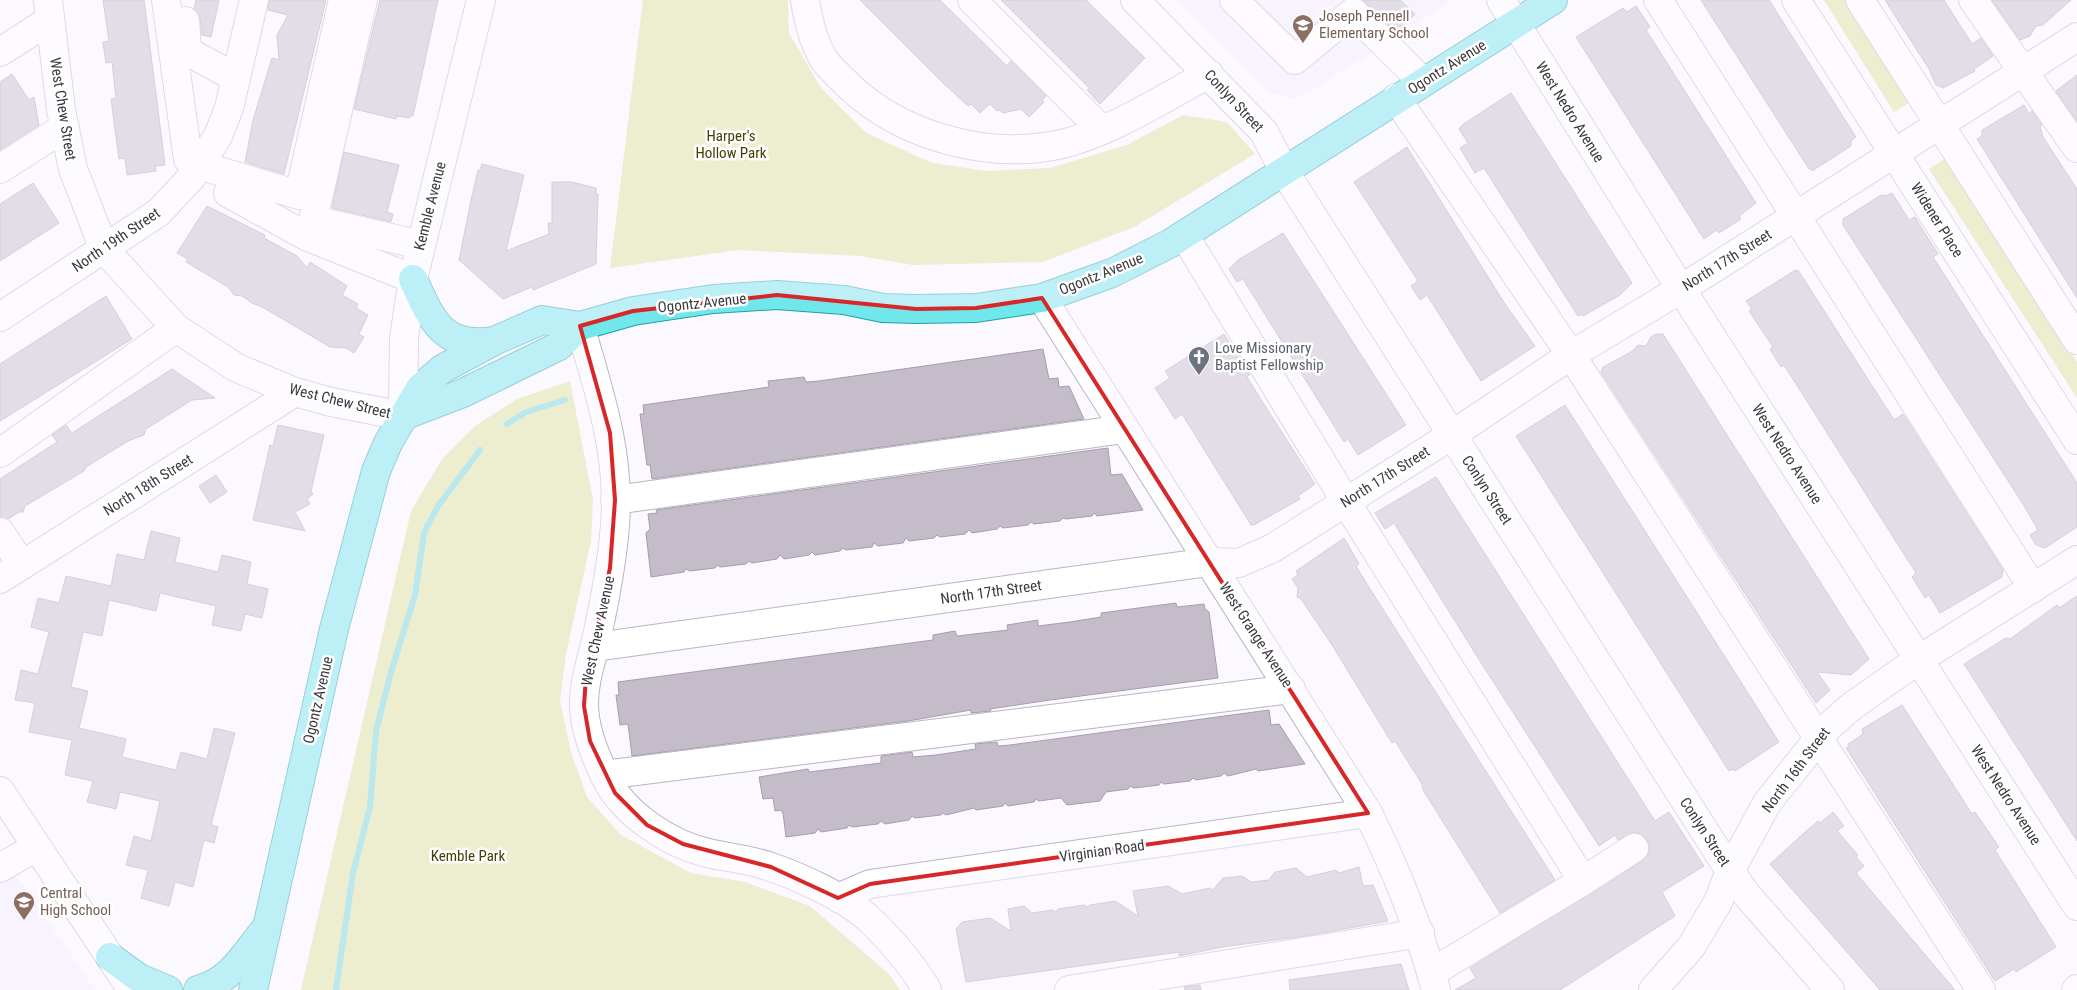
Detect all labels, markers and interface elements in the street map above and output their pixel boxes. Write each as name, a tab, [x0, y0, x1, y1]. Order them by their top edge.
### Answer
place label: Joseph Pennell Elementary School	[1319, 7, 1429, 42]
school or university icon: Joseph Pennell Elementary School	[1291, 13, 1315, 44]
street label: Ogontz Avenue	[1405, 36, 1489, 98]
street label: West Chew Street	[46, 56, 80, 162]
street label: West Nedro Avenue	[1532, 58, 1608, 166]
street label: Conlyn Street	[1201, 66, 1267, 136]
park label: Harper's Hollow Park	[695, 127, 767, 162]
street label: Kemble Avenue	[410, 160, 450, 252]
street label: Widener Place	[1907, 179, 1967, 261]
street label: North 19th Street	[69, 204, 163, 276]
street label: North 17th Street	[1679, 225, 1775, 295]
street label: Ogontz Avenue	[1056, 249, 1146, 299]
street label: Ogontz Avenue	[657, 289, 747, 317]
place label: Love Missionary Baptist Fellowship	[1215, 339, 1324, 374]
church icon: Love Missionary Baptist Fellowship	[1187, 345, 1211, 376]
street label: West Chew Street	[287, 380, 393, 422]
street label: West Nedro Avenue	[1748, 401, 1826, 507]
street label: North 17th Street	[1337, 442, 1433, 512]
street label: North 18th Street	[100, 450, 196, 520]
street label: Conlyn Street	[1458, 452, 1516, 528]
street label: West Chew Avenue	[578, 574, 618, 688]
street label: North 17th Street	[939, 576, 1043, 608]
street label: West Grange Avenue	[1215, 579, 1297, 691]
street label: Ogontz Avenue	[299, 655, 337, 745]
street label: North 16th Street	[1758, 724, 1834, 816]
street label: West Nedro Avenue	[1967, 742, 2045, 848]
street label: Conlyn Street	[1676, 794, 1734, 870]
street label: Virginian Road	[1058, 836, 1146, 866]
park label: Kemble Park	[431, 847, 505, 865]
place label: Central High School	[40, 884, 111, 919]
school or university icon: Central High School	[12, 890, 36, 921]

